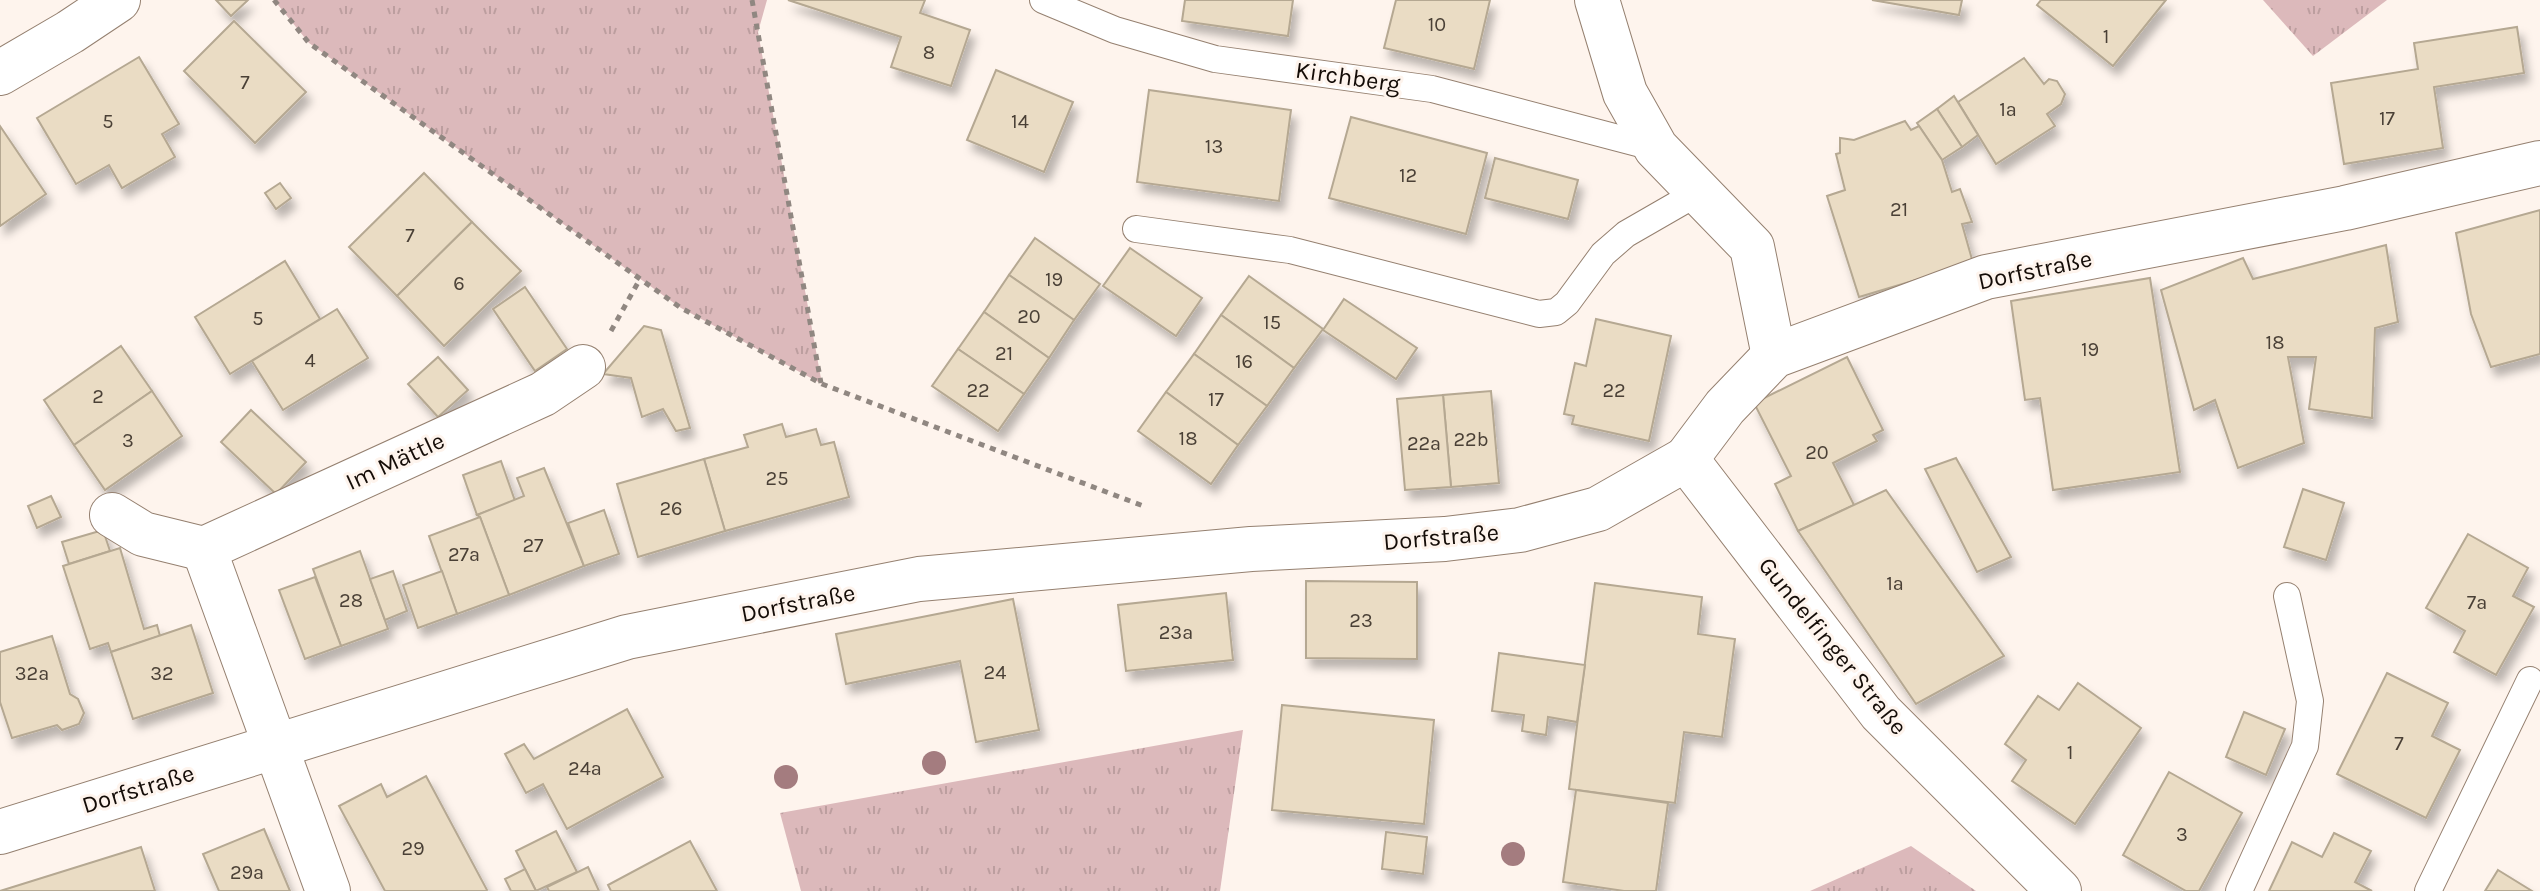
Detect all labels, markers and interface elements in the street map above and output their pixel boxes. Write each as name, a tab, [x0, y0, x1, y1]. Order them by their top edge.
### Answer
house number: 10	[1428, 13, 1446, 36]
house number: 1	[2103, 25, 2109, 48]
house number: 8	[923, 41, 935, 64]
street label: Kirchberg	[1294, 56, 1403, 98]
house number: 7	[240, 71, 250, 94]
house number: 1a	[1999, 98, 2017, 121]
house number: 17	[2379, 107, 2396, 130]
house number: 5	[102, 110, 114, 133]
house number: 14	[1011, 110, 1029, 133]
house number: 13	[1205, 135, 1223, 158]
house number: 12	[1399, 164, 1417, 187]
house number: 21	[1890, 198, 1908, 221]
house number: 7	[405, 224, 415, 247]
street label: Dorfstraße	[1975, 244, 2095, 296]
house number: 19	[1045, 268, 1063, 291]
house number: 6	[453, 272, 465, 295]
house number: 20	[1017, 305, 1041, 328]
house number: 5	[252, 307, 264, 330]
house number: 15	[1263, 311, 1281, 334]
house number: 18	[2266, 331, 2284, 354]
house number: 19	[2081, 338, 2099, 361]
house number: 21	[995, 342, 1013, 365]
house number: 4	[304, 349, 316, 372]
house number: 16	[1235, 350, 1253, 373]
house number: 22	[966, 379, 990, 402]
house number: 22	[1602, 379, 1626, 402]
house number: 2	[92, 385, 104, 408]
house number: 17	[1208, 388, 1225, 411]
street label: Im Mättle	[341, 426, 449, 496]
house number: 18	[1179, 427, 1197, 450]
house number: 22b	[1453, 428, 1489, 451]
house number: 3	[122, 429, 134, 452]
house number: 22a	[1407, 432, 1441, 455]
house number: 20	[1805, 441, 1829, 464]
house number: 25	[766, 467, 788, 490]
house number: 26	[659, 497, 683, 520]
street label: Dorfstraße	[1382, 518, 1500, 556]
house number: 27	[523, 534, 544, 557]
house number: 27a	[448, 543, 480, 566]
street label: Gundelfinger Straße	[1753, 552, 1913, 740]
house number: 1a	[1886, 572, 1904, 595]
street label: Dorfstraße	[738, 578, 858, 628]
house number: 28	[339, 589, 363, 612]
house number: 7a	[2467, 591, 2487, 614]
house number: 23	[1349, 609, 1373, 632]
house number: 23a	[1159, 621, 1193, 644]
house number: 24	[984, 661, 1006, 684]
house number: 32a	[15, 662, 49, 685]
house number: 32	[150, 662, 174, 685]
house number: 7	[2394, 732, 2404, 755]
house number: 1	[2067, 741, 2073, 764]
house number: 24a	[568, 757, 602, 780]
street label: Dorfstraße	[79, 759, 197, 819]
house number: 3	[2176, 823, 2188, 846]
house number: 29	[401, 837, 425, 860]
house number: 29a	[230, 861, 264, 884]

